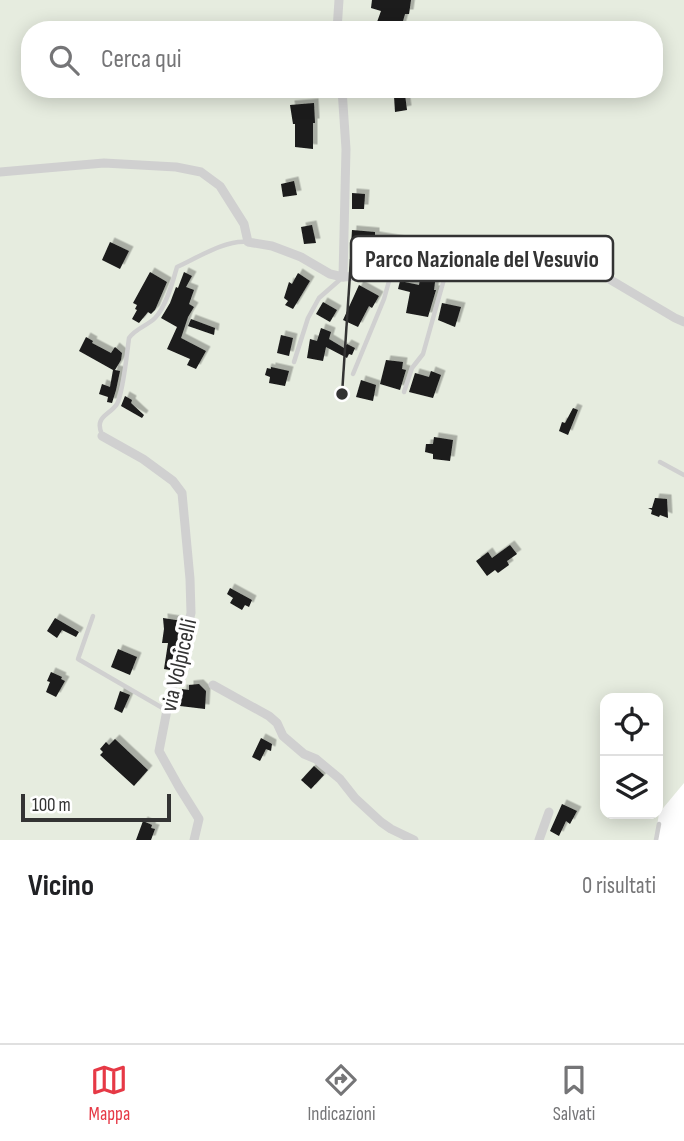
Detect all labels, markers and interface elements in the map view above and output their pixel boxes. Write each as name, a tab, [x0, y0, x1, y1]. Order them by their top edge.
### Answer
search box	[21, 21, 663, 98]
icon: search	[45, 41, 83, 79]
text: Cerca qui	[101, 44, 182, 75]
callout: Parco Nazionale del Vesuvio	[351, 236, 613, 281]
text: Parco Nazionale del Vesuvio	[365, 245, 599, 274]
street label: via Volpicelli	[155, 616, 203, 714]
map controls	[600, 693, 663, 819]
button: locate	[600, 693, 663, 756]
button: layers	[600, 756, 663, 819]
scale bar	[21, 791, 172, 823]
text: 100 m	[32, 794, 71, 817]
text: Vicino	[28, 868, 94, 904]
text: 0 risultati	[582, 872, 656, 900]
tab: Mappa	[89, 1061, 130, 1126]
tab: Indicazioni	[307, 1061, 375, 1126]
tab: Salvati	[553, 1061, 595, 1126]

